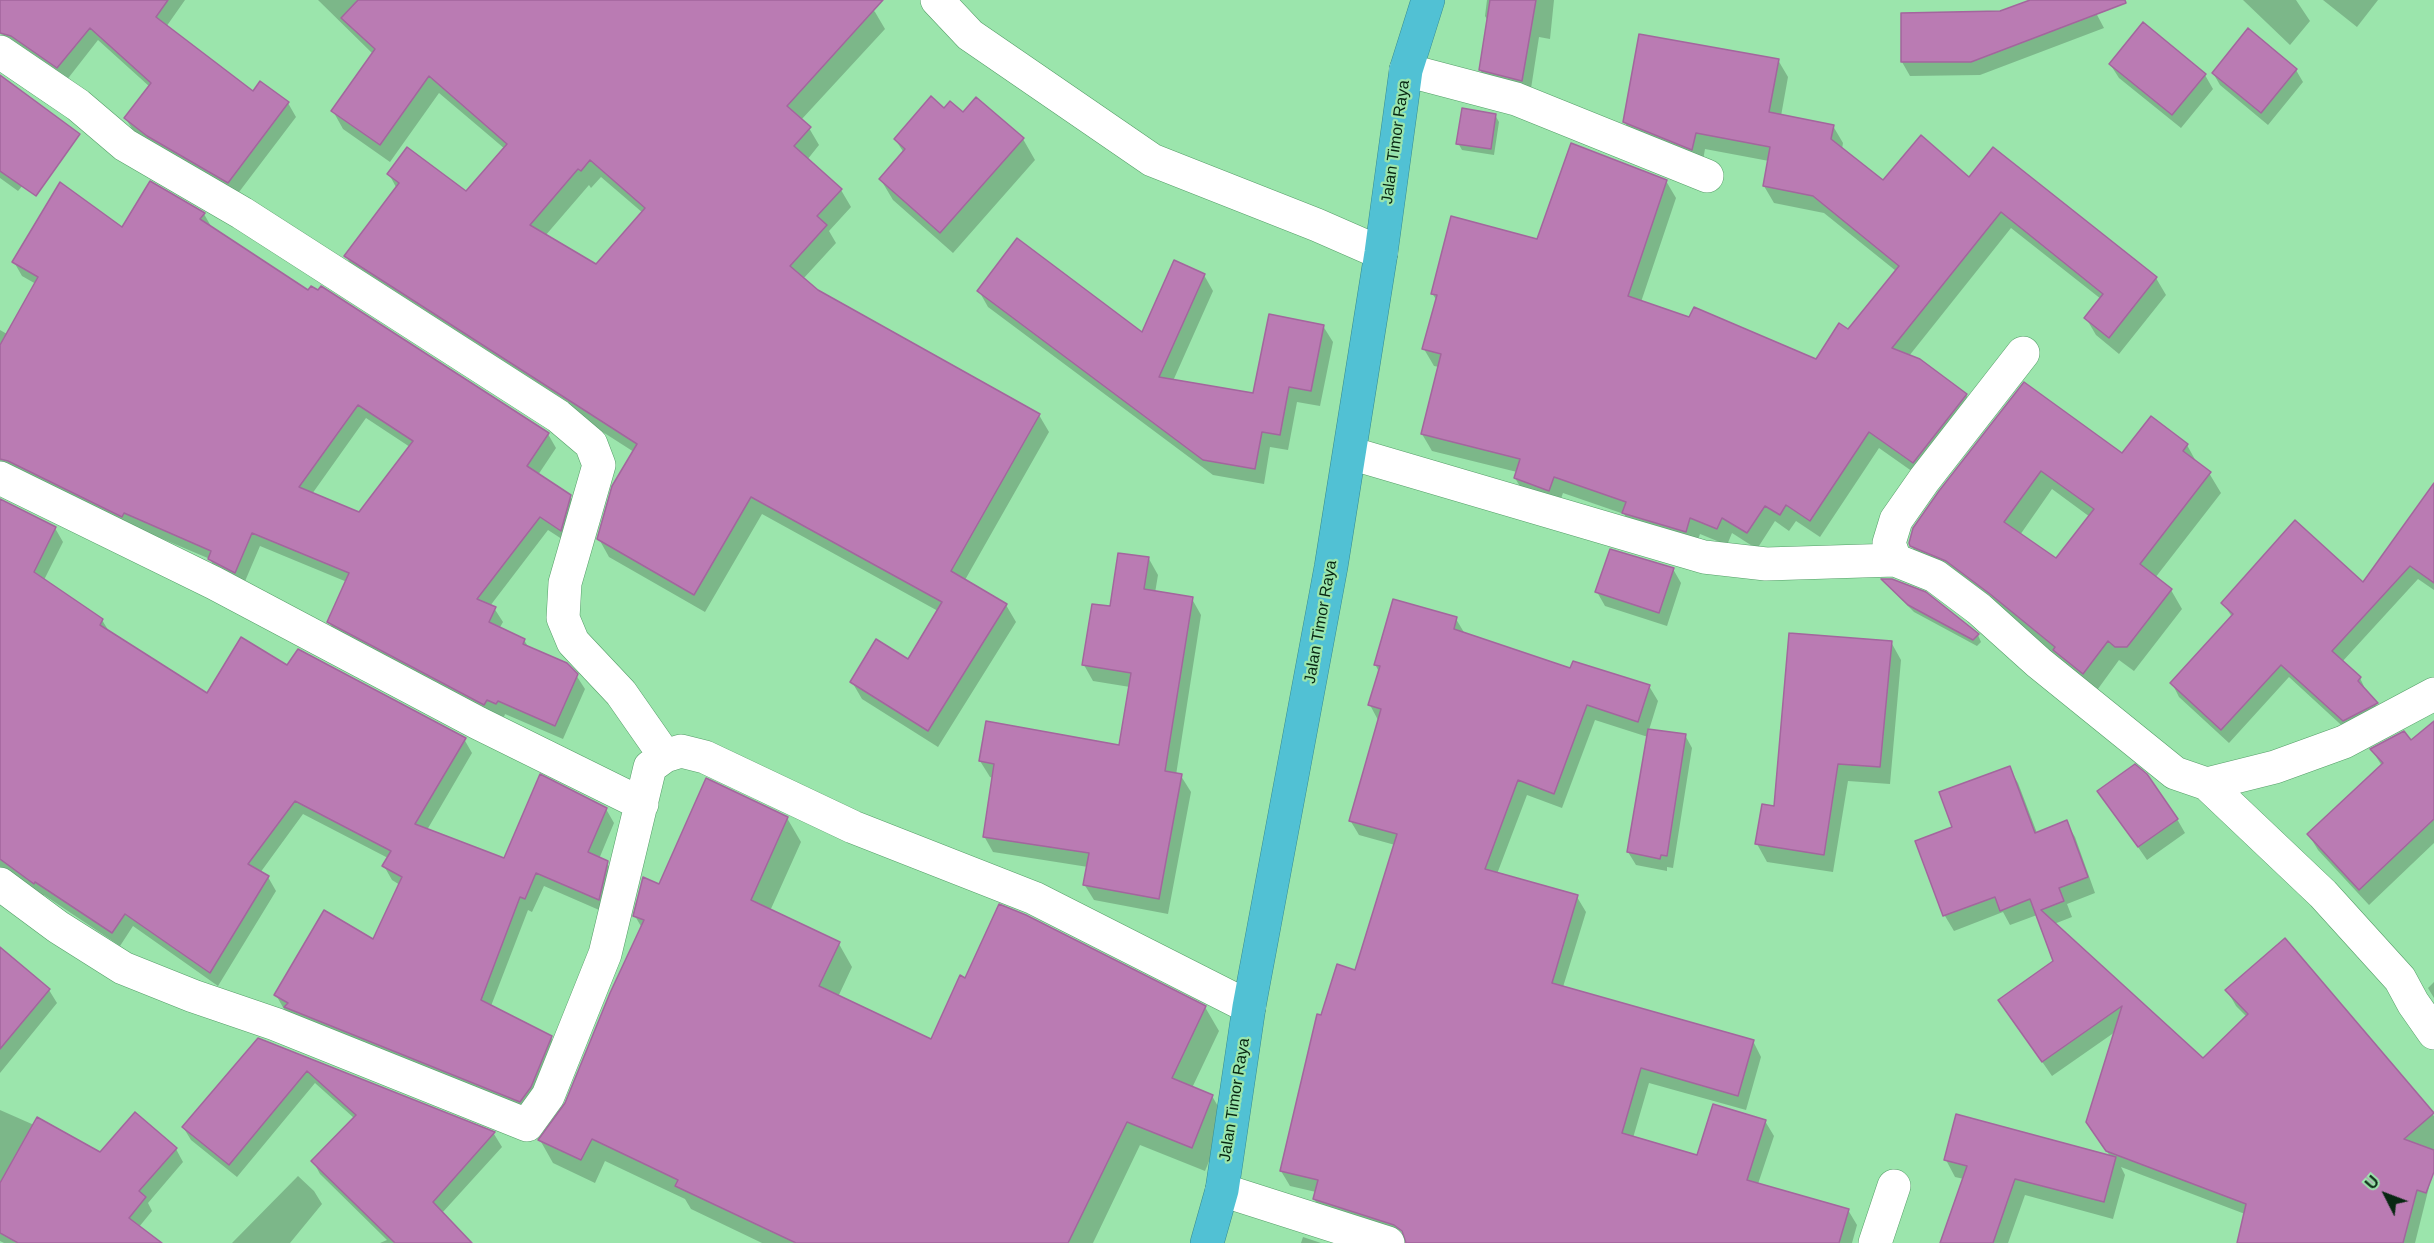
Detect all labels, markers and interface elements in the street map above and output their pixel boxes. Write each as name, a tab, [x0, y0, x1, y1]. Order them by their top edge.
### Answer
street label: Jalan Timor Raya	[1378, 79, 1414, 205]
street label: Jalan Timor Raya	[1301, 559, 1341, 685]
street label: Jalan Timor Raya	[1216, 1037, 1254, 1163]
north arrow	[2356, 1165, 2416, 1225]
text: U	[2362, 1173, 2382, 1193]

